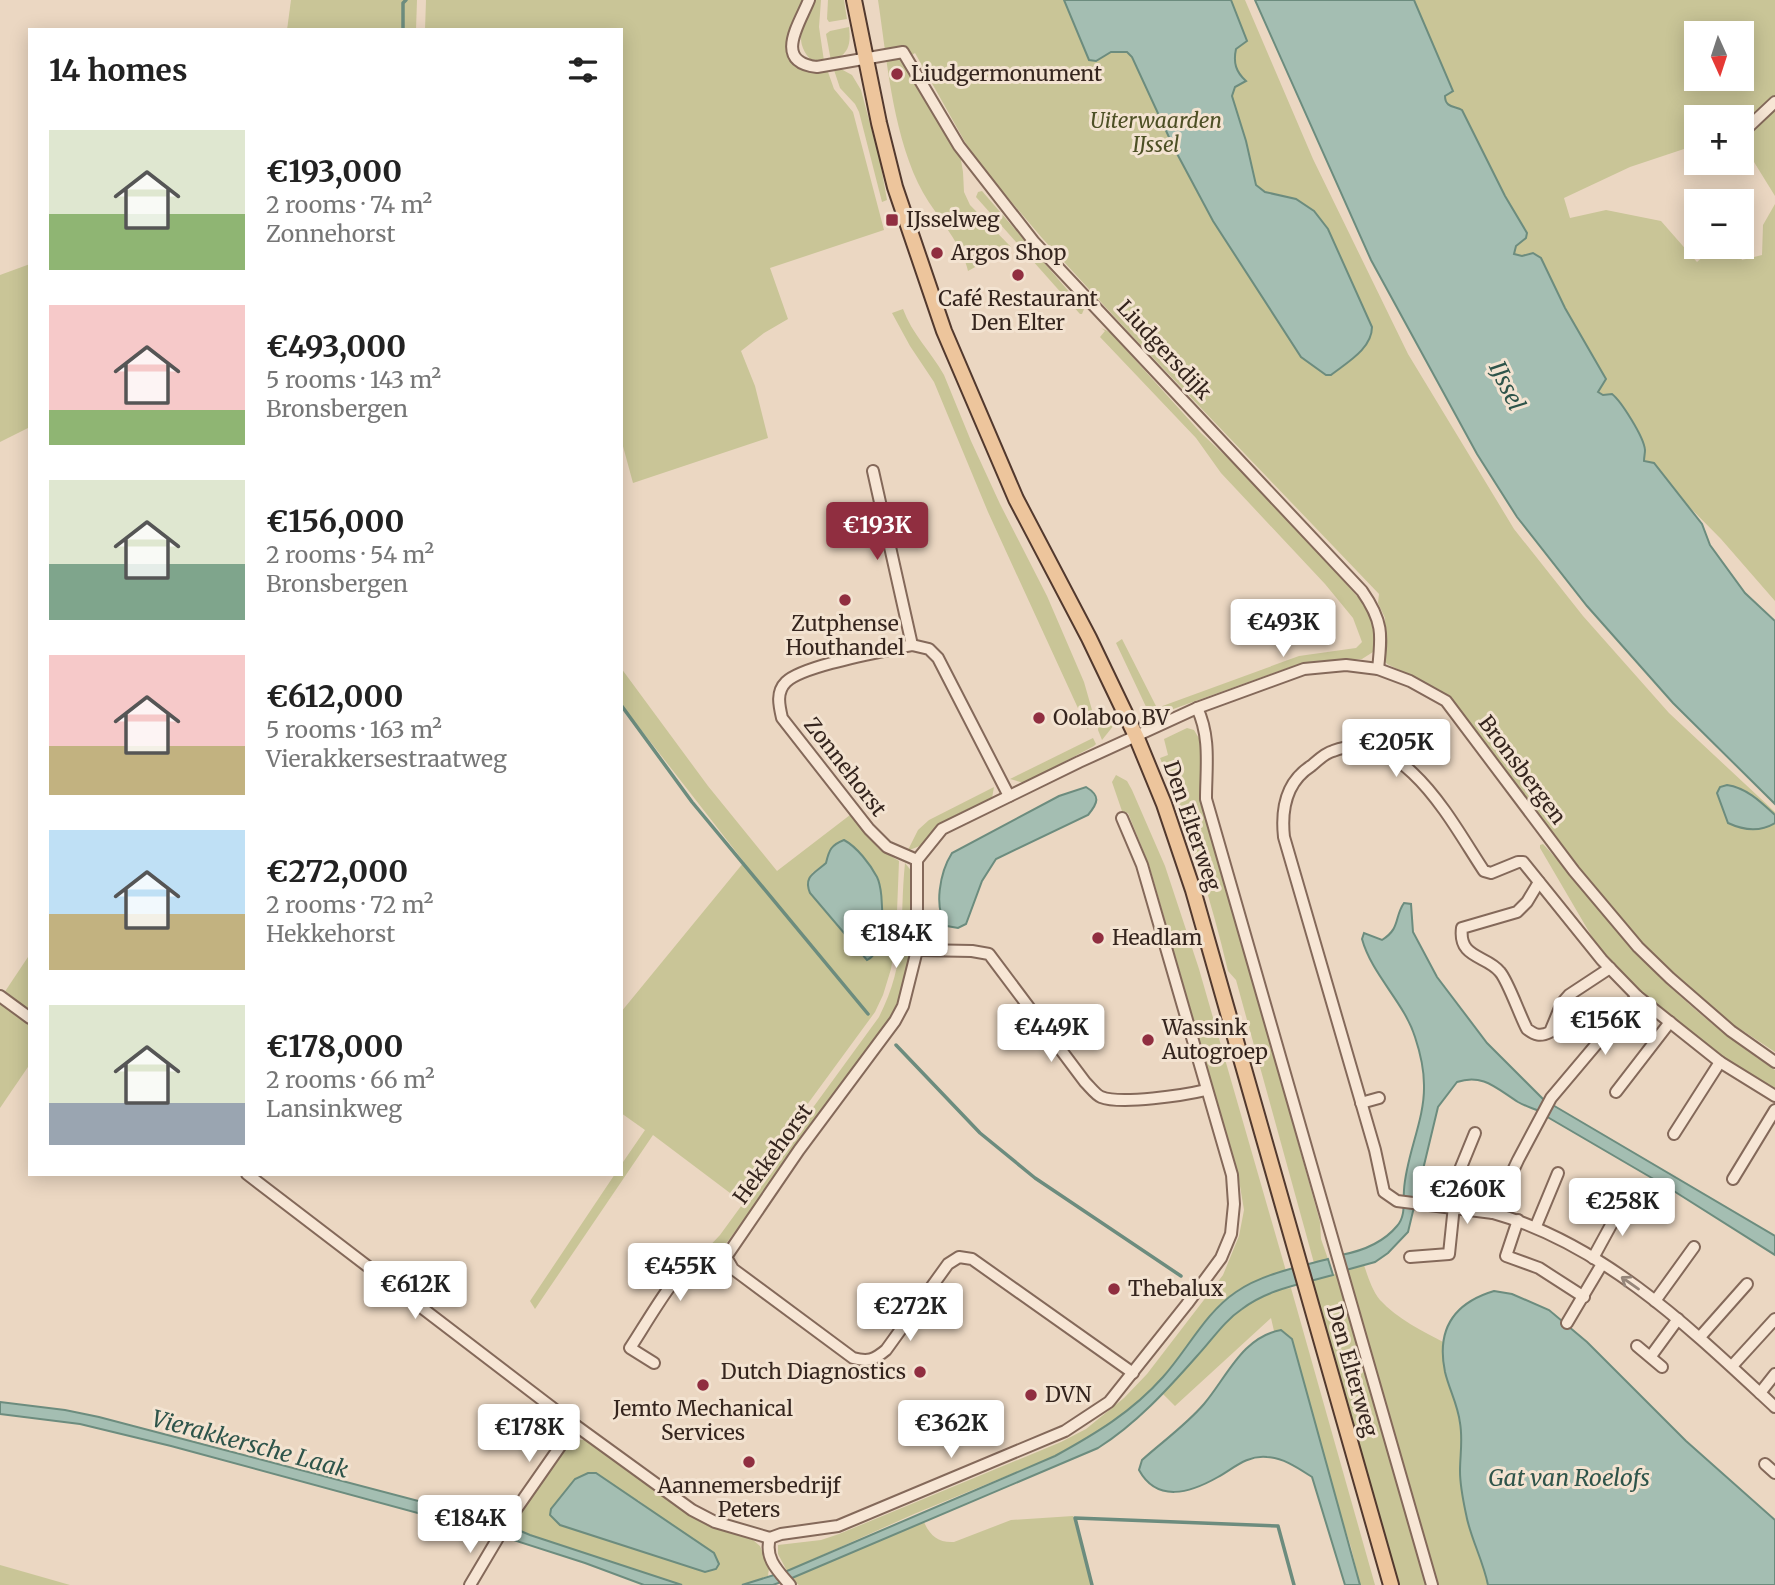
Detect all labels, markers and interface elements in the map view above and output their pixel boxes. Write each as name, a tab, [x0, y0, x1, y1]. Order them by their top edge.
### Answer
north arrow	[1684, 21, 1754, 91]
map controls	[1684, 21, 1754, 259]
text: 14 homes	[49, 51, 187, 89]
icon: filters	[564, 51, 602, 89]
place label: Liudgermonument	[911, 60, 1102, 87]
marker: Liudgermonument	[889, 66, 905, 82]
button: +	[1684, 105, 1754, 175]
park label: Uiterwaarden IJssel	[1090, 107, 1222, 158]
text: €193,000	[266, 152, 402, 190]
icon: home	[105, 158, 189, 242]
button: −	[1684, 189, 1754, 259]
text: 2 rooms · 74 m²	[266, 190, 432, 219]
place label: IJsselweg	[906, 206, 1000, 233]
marker: IJsselweg	[884, 212, 900, 228]
text: Zonnehorst	[266, 219, 395, 248]
place label: Argos Shop	[950, 239, 1066, 266]
marker: Argos Shop	[929, 245, 945, 261]
marker: Café Restaurant Den Elter	[1010, 267, 1026, 283]
place label: Café Restaurant Den Elter	[938, 285, 1098, 336]
street label: Liudgersdijk	[1111, 294, 1218, 406]
text: €493,000	[266, 327, 406, 365]
icon: home	[105, 333, 189, 417]
water label: IJssel	[1483, 356, 1532, 415]
text: 5 rooms · 143 m²	[266, 365, 441, 394]
text: Bronsbergen	[266, 394, 408, 423]
text: €156,000	[266, 502, 404, 540]
pin: €193K	[828, 503, 926, 562]
icon: home	[105, 508, 189, 592]
text: €193K	[842, 510, 912, 539]
text: 2 rooms · 54 m²	[266, 540, 434, 569]
text: Bronsbergen	[266, 569, 408, 598]
marker: Zutphense Houthandel	[837, 592, 853, 608]
pin: €493K	[1234, 600, 1332, 659]
text: €493K	[1247, 607, 1319, 636]
place label: Zutphense Houthandel	[785, 610, 905, 661]
text: €612,000	[266, 677, 403, 715]
icon: home	[105, 683, 189, 767]
place label: Oolaboo BV	[1053, 704, 1170, 731]
marker: Oolaboo BV	[1031, 710, 1047, 726]
street label: Bronsbergen	[1473, 710, 1572, 830]
street label: Zonnehorst	[798, 712, 892, 822]
text: 5 rooms · 163 m²	[266, 715, 442, 744]
pin: €205K	[1347, 720, 1445, 779]
text: €205K	[1358, 727, 1434, 756]
text: Vierakkersestraatweg	[266, 744, 507, 773]
street label: Den Elterweg	[1158, 757, 1227, 895]
text: €272,000	[266, 852, 408, 890]
icon: home	[105, 858, 189, 942]
text: 2 rooms · 72 m²	[266, 890, 433, 919]
pin: €184K	[847, 911, 945, 970]
text: €184K	[860, 918, 932, 947]
text: Hekkehorst	[266, 919, 395, 948]
place label: Headlam	[1112, 924, 1202, 951]
marker: Headlam	[1090, 930, 1106, 946]
pin: €156K	[1556, 998, 1654, 1057]
pin: €449K	[1002, 1004, 1100, 1064]
text: €156K	[1569, 1005, 1641, 1034]
text: €449K	[1013, 1012, 1089, 1041]
place label: Wassink Autogroep	[1161, 1014, 1268, 1065]
text: €178,000	[266, 1027, 403, 1065]
marker: Wassink Autogroep	[1140, 1032, 1156, 1048]
icon: home	[105, 1033, 189, 1117]
text: 2 rooms · 66 m²	[266, 1065, 435, 1094]
text: Lansinkweg	[266, 1094, 402, 1123]
street label: Hekkehorst	[727, 1098, 818, 1209]
pin: €260K	[1418, 1166, 1516, 1226]
text: €260K	[1429, 1174, 1505, 1203]
pin: €258K	[1573, 1178, 1671, 1238]
text: €258K	[1585, 1186, 1659, 1215]
pin: €455K	[631, 1244, 729, 1303]
text: €455K	[644, 1251, 716, 1280]
pin: €612K	[366, 1262, 464, 1321]
text: €612K	[380, 1269, 450, 1298]
place label: Thebalux	[1128, 1275, 1224, 1302]
one-way arrow	[1621, 1276, 1640, 1290]
marker: Thebalux	[1106, 1281, 1122, 1297]
pin: €272K	[861, 1284, 959, 1343]
text: €272K	[873, 1291, 947, 1320]
street label: Den Elterweg	[1321, 1302, 1384, 1440]
place label: Dutch Diagnostics	[721, 1358, 906, 1385]
marker: Dutch Diagnostics	[912, 1364, 928, 1380]
marker: Jemto Mechanical Services	[695, 1377, 711, 1393]
place label: DVN	[1045, 1381, 1091, 1408]
marker: DVN	[1023, 1387, 1039, 1403]
place label: Jemto Mechanical Services	[612, 1395, 794, 1446]
pin: €362K	[902, 1400, 1000, 1460]
water label: Vierakkersche Laak	[149, 1403, 352, 1484]
pin: €178K	[480, 1404, 578, 1464]
text: €362K	[914, 1408, 988, 1437]
text: €178K	[494, 1412, 564, 1441]
marker: Aannemersbedrijf Peters	[741, 1454, 757, 1470]
water label: Gat van Roelofs	[1488, 1463, 1650, 1492]
place label: Aannemersbedrijf Peters	[656, 1472, 842, 1523]
pin: €184K	[421, 1496, 519, 1555]
text: €184K	[434, 1503, 506, 1532]

